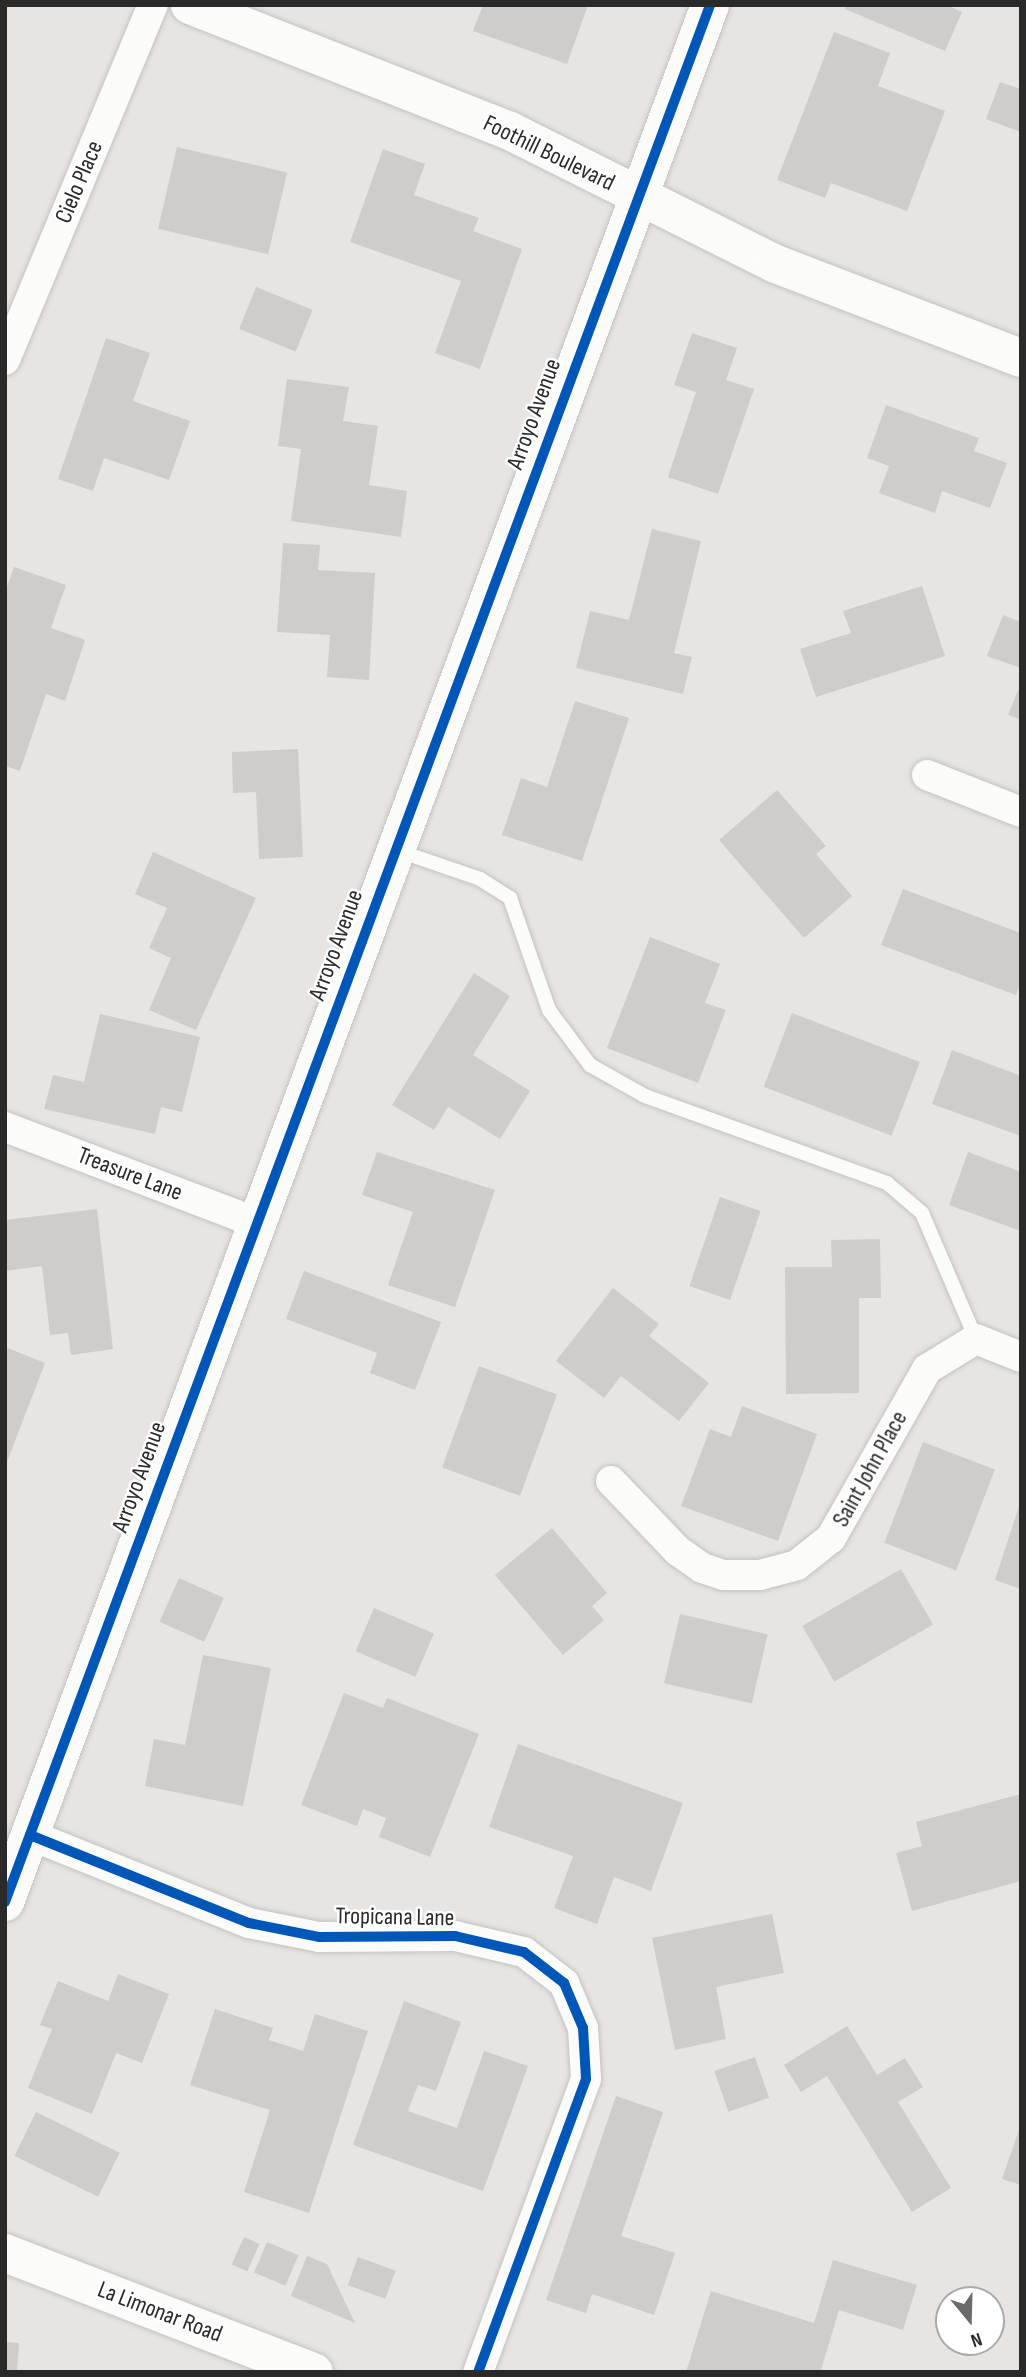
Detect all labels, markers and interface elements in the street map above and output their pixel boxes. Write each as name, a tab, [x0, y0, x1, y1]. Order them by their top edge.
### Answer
street label: Foothill Boulevard	[479, 109, 619, 197]
street label: Cielo Place	[49, 136, 109, 228]
street label: Arroyo Avenue	[501, 355, 567, 473]
street label: Arroyo Avenue	[303, 886, 369, 1004]
street label: Treasure Lane	[73, 1141, 187, 1207]
street label: Saint John Place	[826, 1406, 914, 1532]
street label: Arroyo Avenue	[106, 1418, 172, 1536]
street label: Tropicana Lane	[335, 1902, 455, 1932]
street label: La Limonar Road	[94, 2275, 226, 2349]
north arrow	[935, 2286, 1005, 2356]
text: N	[968, 2327, 985, 2352]

